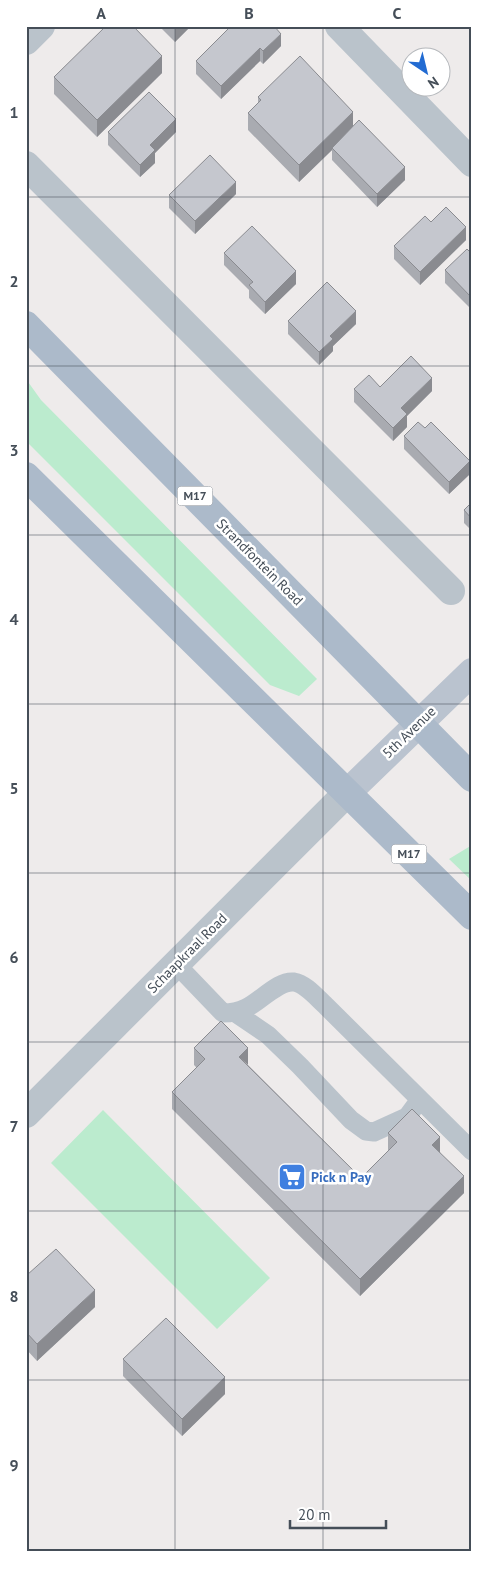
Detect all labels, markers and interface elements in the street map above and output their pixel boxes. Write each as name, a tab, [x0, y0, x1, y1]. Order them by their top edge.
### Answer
text: A	[96, 3, 106, 23]
text: B	[244, 3, 254, 23]
text: C	[393, 3, 402, 23]
north arrow	[400, 48, 450, 98]
text: N	[425, 73, 442, 93]
text: 1	[9, 102, 19, 122]
text: 2	[9, 271, 19, 291]
text: 3	[9, 440, 19, 460]
road number: M17	[178, 486, 212, 506]
street label: Strandfontein Road	[213, 515, 307, 609]
text: 4	[9, 609, 19, 629]
street label: 5th Avenue	[379, 702, 439, 762]
text: 5	[9, 778, 19, 798]
road number: M17	[392, 844, 426, 864]
street label: Schaapkraal Road	[143, 909, 231, 997]
text: 6	[9, 947, 19, 967]
text: 7	[9, 1116, 19, 1136]
supermarket icon: Pick n Pay	[277, 1162, 307, 1192]
place label: Pick n Pay	[311, 1168, 372, 1186]
text: 8	[9, 1286, 19, 1306]
text: 9	[9, 1455, 19, 1475]
scale bar	[290, 1497, 387, 1529]
text: 20 m	[298, 1505, 331, 1524]

